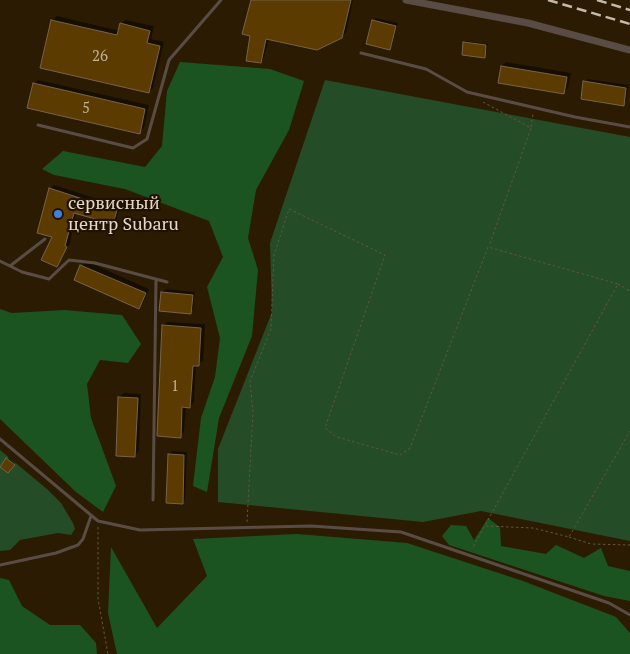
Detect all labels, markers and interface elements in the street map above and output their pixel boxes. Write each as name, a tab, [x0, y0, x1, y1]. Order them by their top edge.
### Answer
house number: 26	[92, 48, 108, 66]
house number: 5	[82, 100, 90, 118]
place label: сервисный центр Subaru	[68, 193, 179, 235]
marker: сервисный центр Subaru	[52, 208, 64, 220]
house number: 1	[171, 378, 179, 396]

